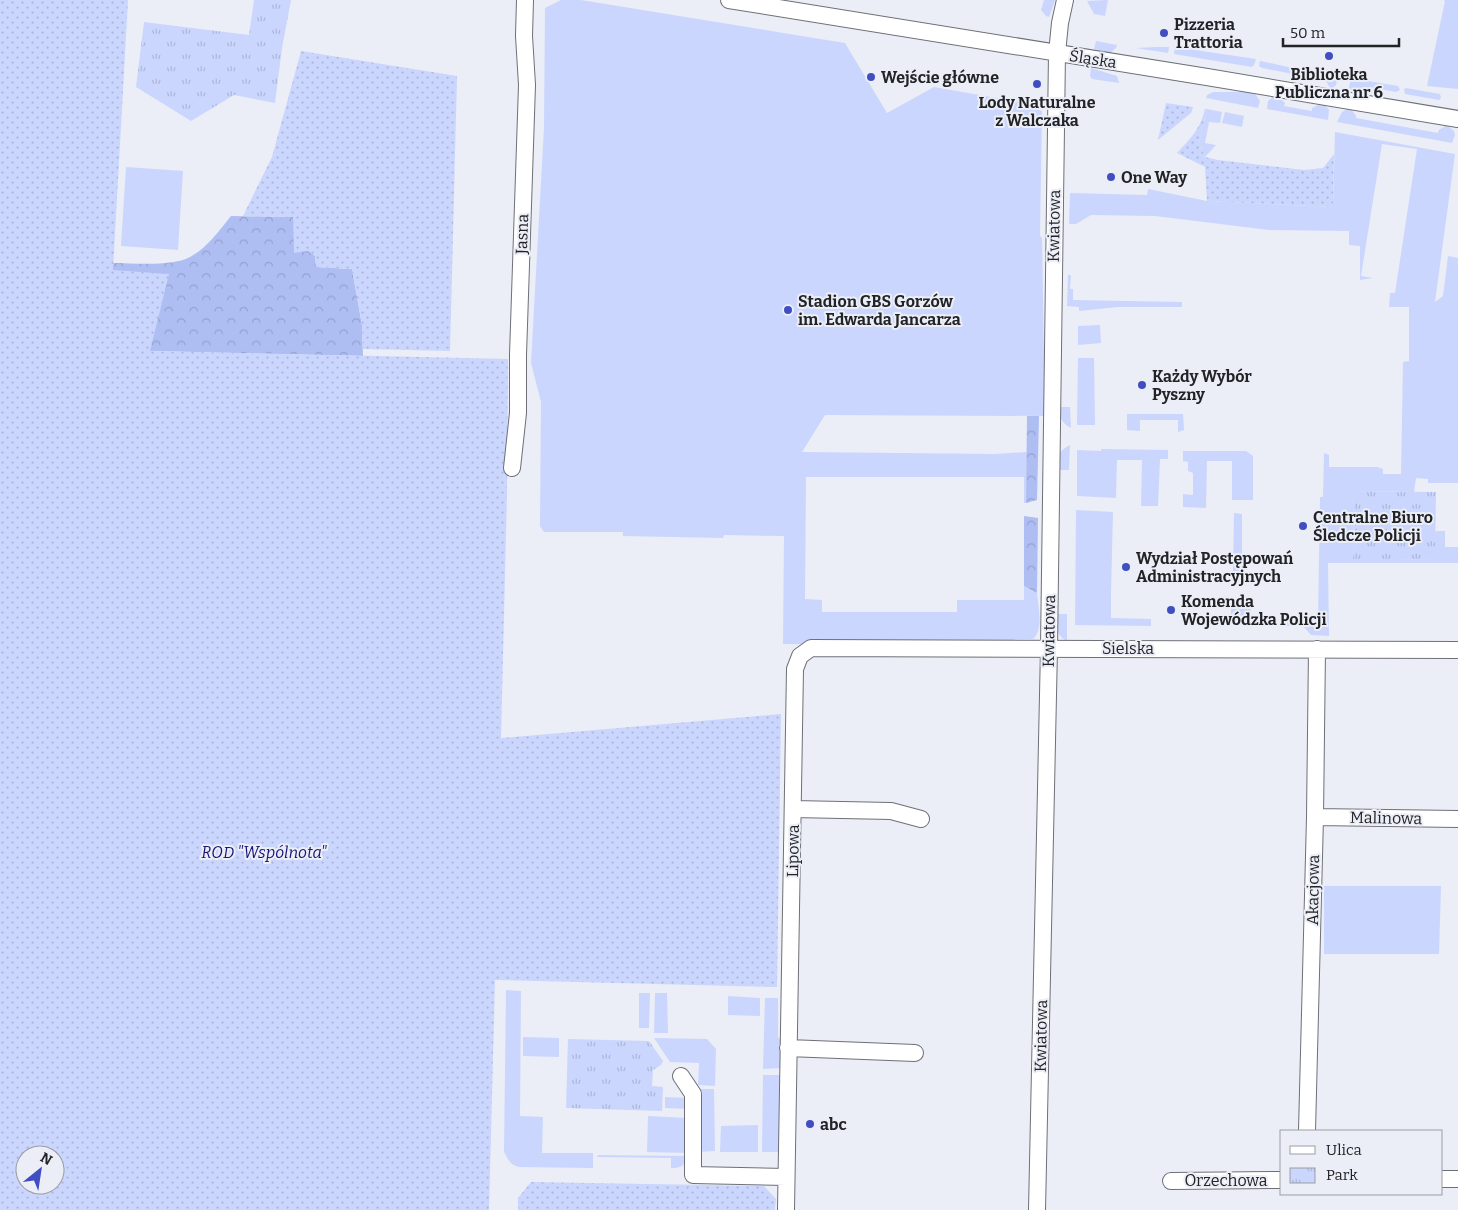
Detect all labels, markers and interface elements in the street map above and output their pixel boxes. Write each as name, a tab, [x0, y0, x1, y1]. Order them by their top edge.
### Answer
place label: Pizzeria Trattoria	[1174, 15, 1243, 52]
scale bar	[1283, 15, 1399, 47]
text: 50 m	[1290, 24, 1326, 42]
marker: Pizzeria Trattoria	[1158, 27, 1170, 39]
street label: Śląska	[1068, 45, 1118, 72]
marker: Biblioteka Publiczna nr 6	[1323, 50, 1335, 62]
place label: Biblioteka Publiczna nr 6	[1275, 65, 1383, 102]
place label: Wejście główne	[881, 68, 999, 87]
marker: Wejście główne	[865, 71, 877, 83]
marker: Lody Naturalne z Walczaka	[1031, 78, 1043, 90]
place label: Lody Naturalne z Walczaka	[979, 93, 1096, 130]
place label: One Way	[1121, 168, 1187, 187]
marker: One Way	[1105, 171, 1117, 183]
street label: Kwiatowa	[1044, 189, 1064, 262]
street label: Jasna	[512, 213, 532, 255]
place label: Stadion GBS Gorzów im. Edwarda Jancarza	[798, 292, 961, 329]
marker: Stadion GBS Gorzów im. Edwarda Jancarza	[782, 304, 794, 316]
place label: Każdy Wybór Pyszny	[1152, 367, 1252, 404]
marker: Każdy Wybór Pyszny	[1136, 379, 1148, 391]
place label: Centralne Biuro Śledcze Policji	[1313, 508, 1433, 545]
marker: Centralne Biuro Śledcze Policji	[1297, 520, 1309, 532]
place label: Wydział Postępowań Administracyjnych	[1136, 549, 1294, 586]
marker: Wydział Postępowań Administracyjnych	[1120, 561, 1132, 573]
place label: Komenda Wojewódzka Policji	[1181, 592, 1327, 629]
street label: Kwiatowa	[1039, 594, 1059, 667]
marker: Komenda Wojewódzka Policji	[1165, 604, 1177, 616]
street label: Sielska	[1102, 639, 1154, 658]
street label: Malinowa	[1350, 808, 1423, 828]
street label: Lipowa	[783, 824, 803, 878]
park label: ROD "Wspólnota"	[201, 843, 328, 862]
street label: Akacjowa	[1303, 854, 1323, 926]
street label: Kwiatowa	[1031, 999, 1051, 1072]
place label: abc	[820, 1115, 847, 1134]
marker: abc	[804, 1118, 816, 1130]
legend	[1280, 1130, 1443, 1195]
text: Ulica	[1326, 1141, 1362, 1159]
north arrow	[15, 1145, 65, 1195]
text: N	[37, 1149, 55, 1169]
text: Park	[1326, 1166, 1358, 1184]
street label: Orzechowa	[1184, 1171, 1268, 1190]

